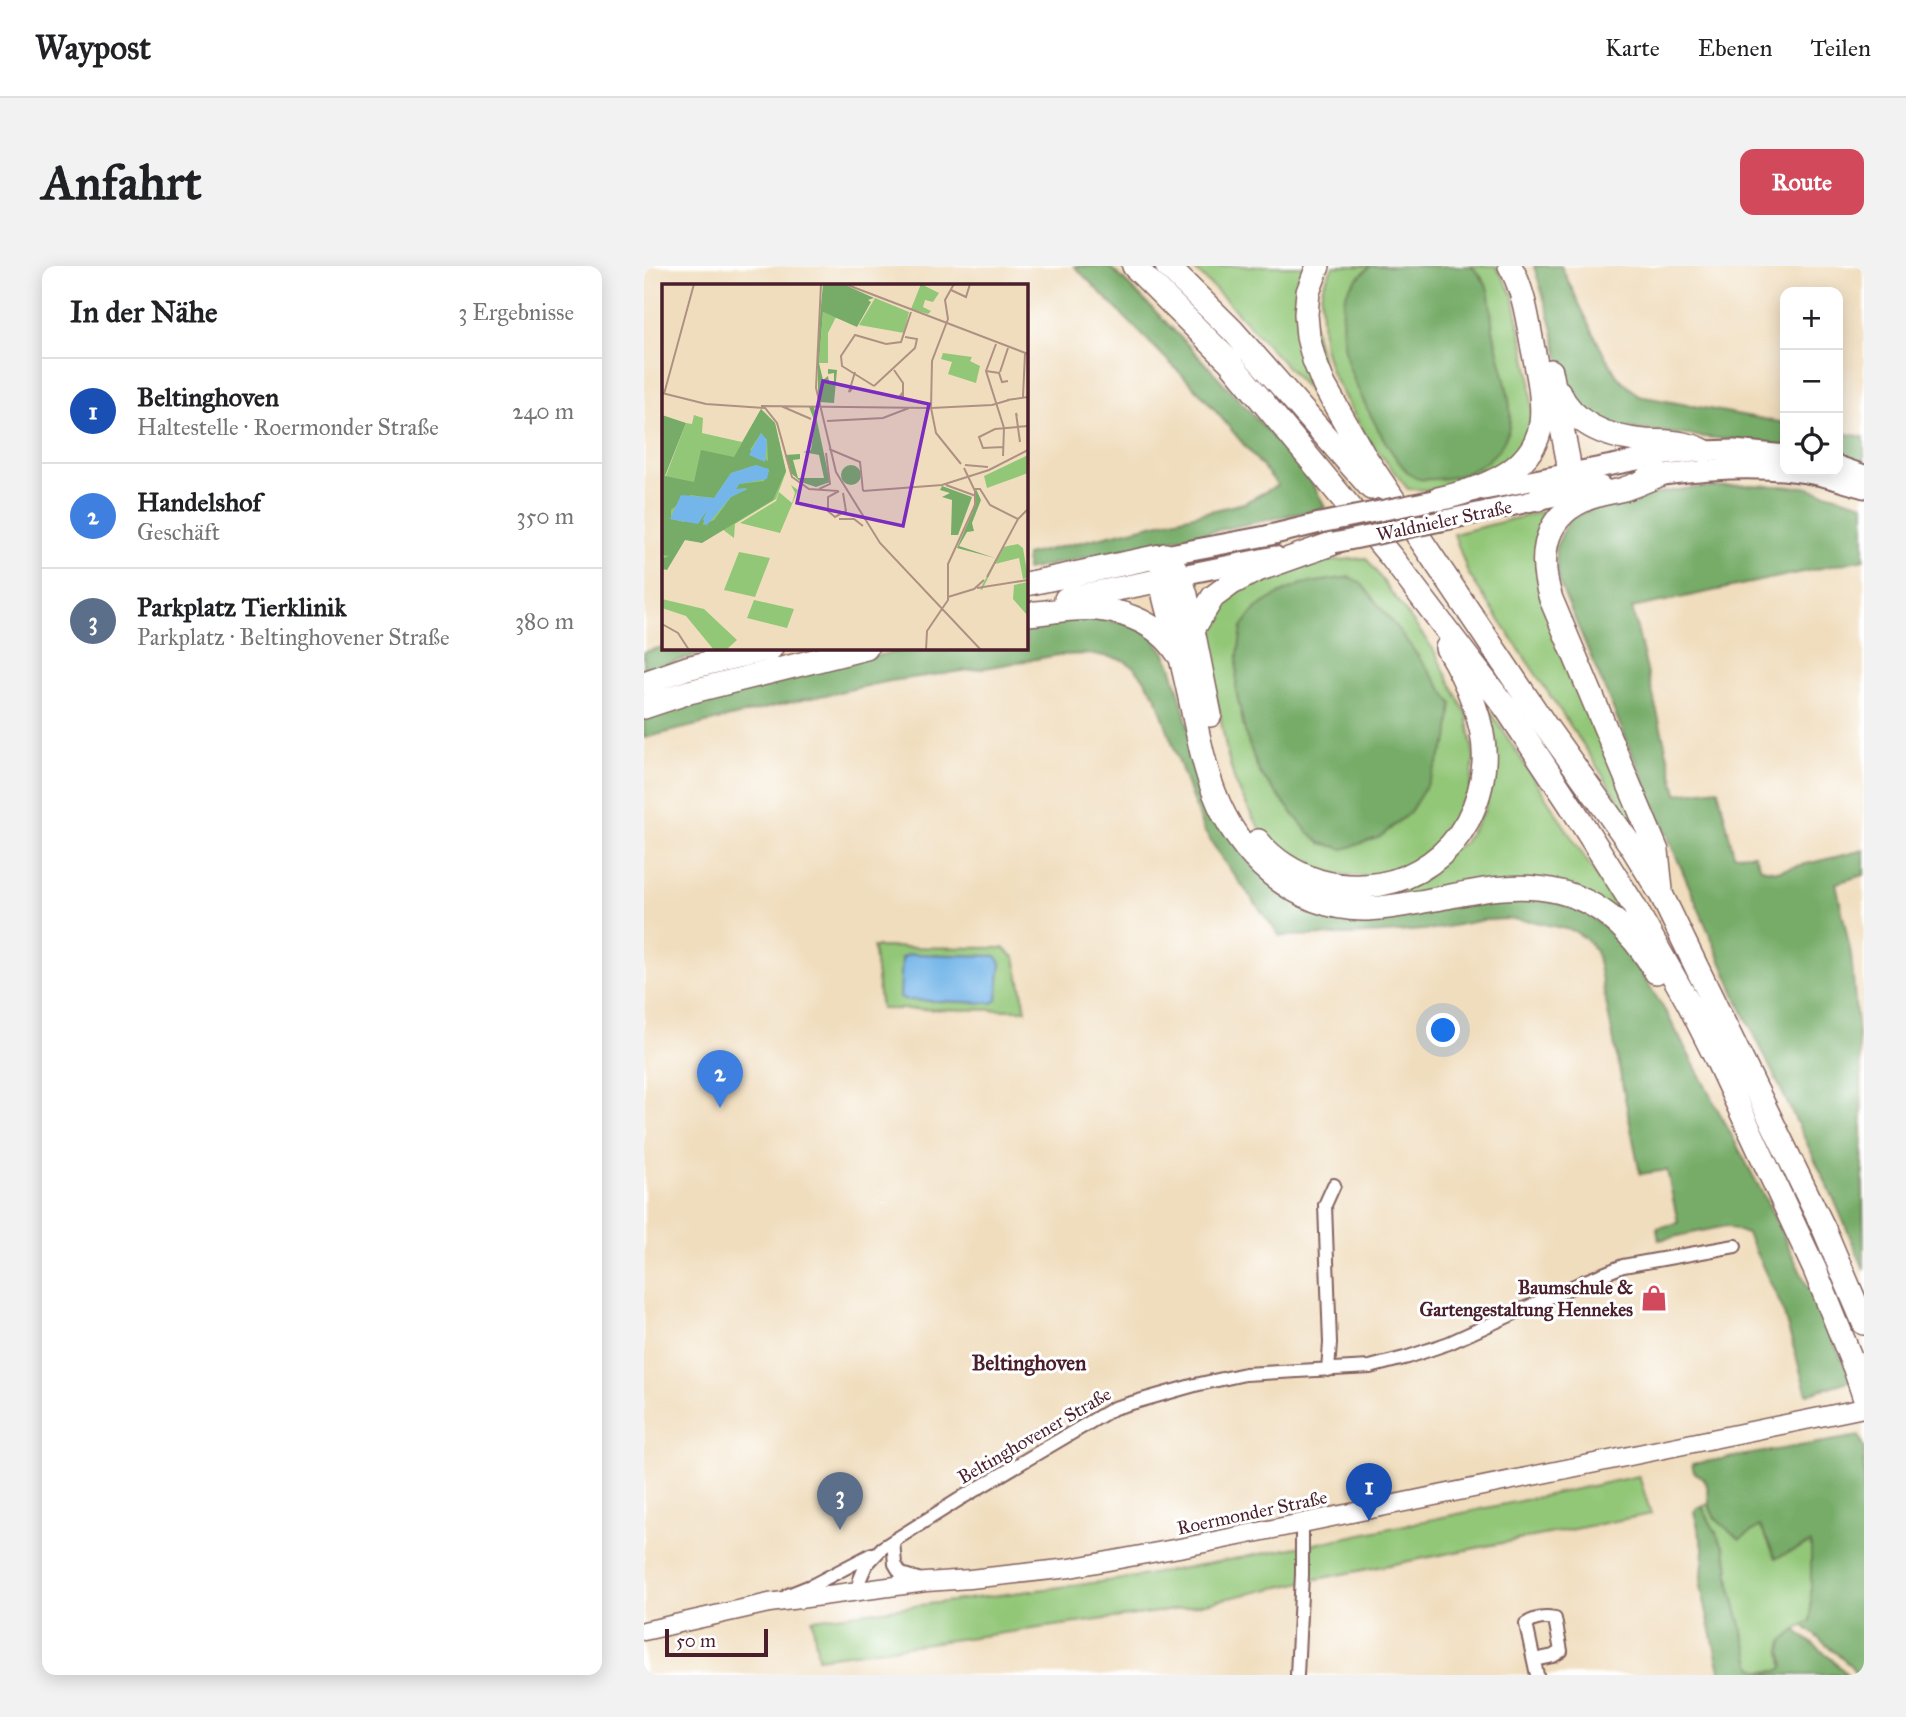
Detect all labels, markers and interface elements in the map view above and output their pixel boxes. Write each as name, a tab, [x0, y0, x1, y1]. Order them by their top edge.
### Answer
text: Waypost	[35, 28, 151, 68]
text: Karte	[1605, 33, 1660, 63]
text: Ebenen	[1698, 33, 1773, 63]
text: Teilen	[1811, 33, 1871, 63]
button: Route	[1740, 149, 1864, 215]
text: Anfahrt	[42, 153, 202, 212]
inset map	[662, 284, 1027, 649]
map controls	[1780, 287, 1843, 476]
button: +	[1780, 287, 1843, 350]
text: In der Nähe	[70, 294, 218, 330]
text: 3 Ergebnisse	[458, 298, 574, 326]
button: −	[1780, 350, 1843, 413]
text: Beltinghoven	[137, 381, 279, 413]
text: 1	[88, 397, 98, 425]
text: 240 m	[512, 397, 574, 425]
text: Haltestelle · Roermonder Straße	[137, 413, 439, 441]
button: locate	[1780, 413, 1843, 476]
text: Handelshof	[137, 486, 261, 518]
street label: Waldnieler Straße	[1374, 495, 1514, 546]
text: 2	[87, 502, 99, 530]
text: 350 m	[516, 502, 574, 530]
text: Geschäft	[137, 518, 220, 546]
text: Parkplatz Tierklinik	[137, 591, 347, 623]
text: 3	[88, 607, 98, 635]
text: 380 m	[515, 607, 574, 635]
text: Parkplatz · Beltinghovener Straße	[137, 623, 450, 651]
your location	[1426, 1013, 1460, 1047]
pin: 2	[697, 1050, 743, 1108]
place label: Baumschule & Gartengestaltung Hennekes	[1419, 1276, 1633, 1322]
shop icon: Baumschule & Gartengestaltung Hennekes	[1639, 1283, 1669, 1313]
district label: Beltinghoven	[972, 1350, 1087, 1376]
street label: Beltinghovener Straße	[953, 1382, 1116, 1490]
pin: 1	[1346, 1463, 1392, 1521]
pin: 3	[817, 1472, 863, 1530]
street label: Roermonder Straße	[1175, 1485, 1329, 1540]
scale bar	[665, 1626, 768, 1658]
text: 50 m	[676, 1629, 716, 1652]

